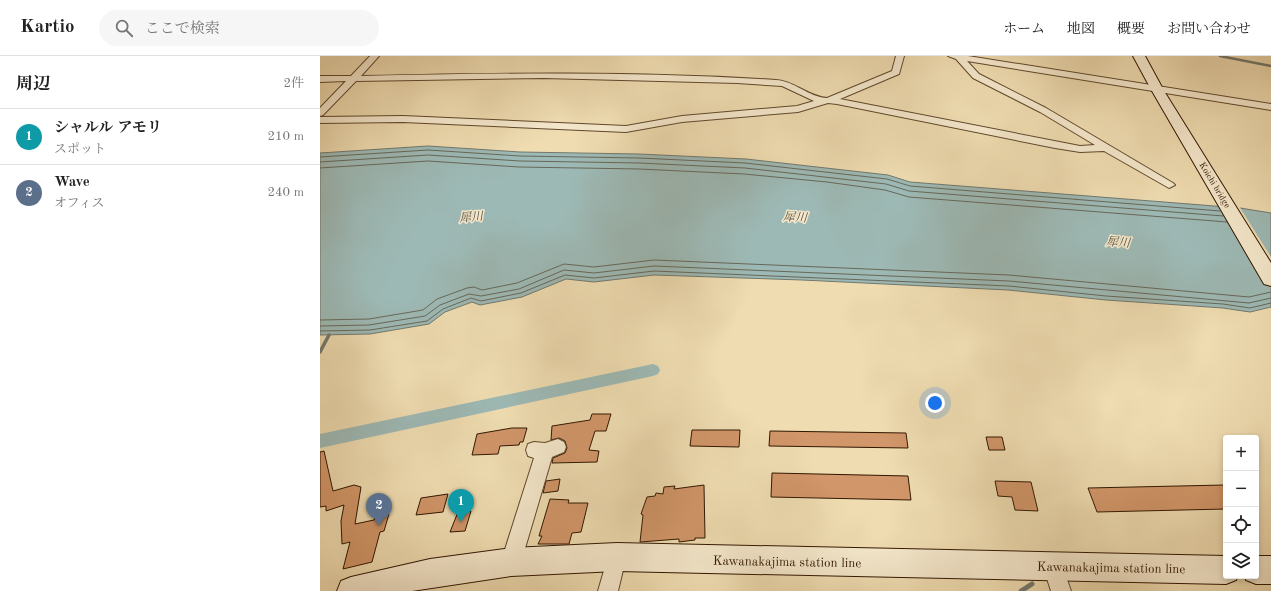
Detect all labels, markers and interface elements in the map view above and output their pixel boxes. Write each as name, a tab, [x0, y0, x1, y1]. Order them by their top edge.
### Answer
search box	[99, 10, 379, 46]
icon: search	[113, 17, 135, 39]
text: Kartio	[20, 18, 75, 37]
text: ここで検索	[145, 22, 220, 37]
text: ホーム	[1003, 22, 1045, 36]
text: 地図	[1067, 22, 1095, 36]
text: 概要	[1117, 22, 1145, 36]
text: お問い合わせ	[1167, 22, 1251, 36]
text: 周辺	[16, 76, 50, 93]
text: 2件	[283, 77, 304, 90]
text: シャルル アモリ	[54, 121, 162, 136]
text: 1	[25, 130, 33, 143]
text: 210 m	[267, 130, 304, 143]
text: スポット	[54, 143, 106, 156]
street label: Koichi bridge	[1197, 161, 1232, 210]
text: Wave	[54, 175, 90, 190]
text: 2	[25, 186, 33, 199]
text: 240 m	[267, 186, 304, 199]
text: オフィス	[54, 197, 105, 210]
water label: 犀川	[459, 210, 486, 225]
water label: 犀川	[783, 210, 809, 225]
water label: 犀川	[1105, 235, 1132, 250]
your location	[925, 393, 945, 413]
map controls	[1223, 435, 1259, 579]
button: +	[1223, 435, 1259, 471]
button: −	[1223, 471, 1259, 507]
pin: 1	[448, 489, 474, 522]
pin: 2	[366, 493, 392, 526]
button: locate	[1223, 507, 1259, 543]
button: layers	[1223, 543, 1259, 579]
street label: Kawanakajima station line	[713, 555, 861, 570]
street label: Kawanakajima station line	[1037, 561, 1185, 576]

